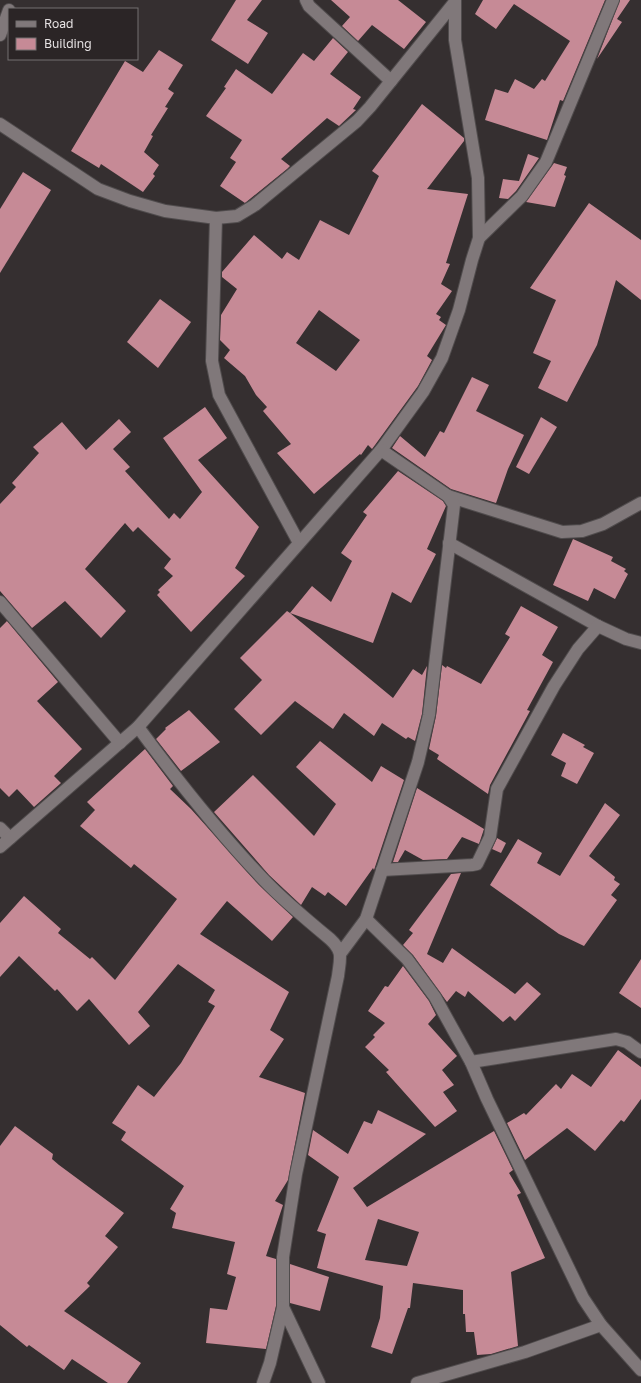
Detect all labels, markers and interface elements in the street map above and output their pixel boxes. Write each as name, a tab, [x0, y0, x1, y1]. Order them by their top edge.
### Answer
legend	[8, 8, 138, 60]
text: Road	[44, 16, 73, 31]
text: Building	[44, 36, 92, 51]

